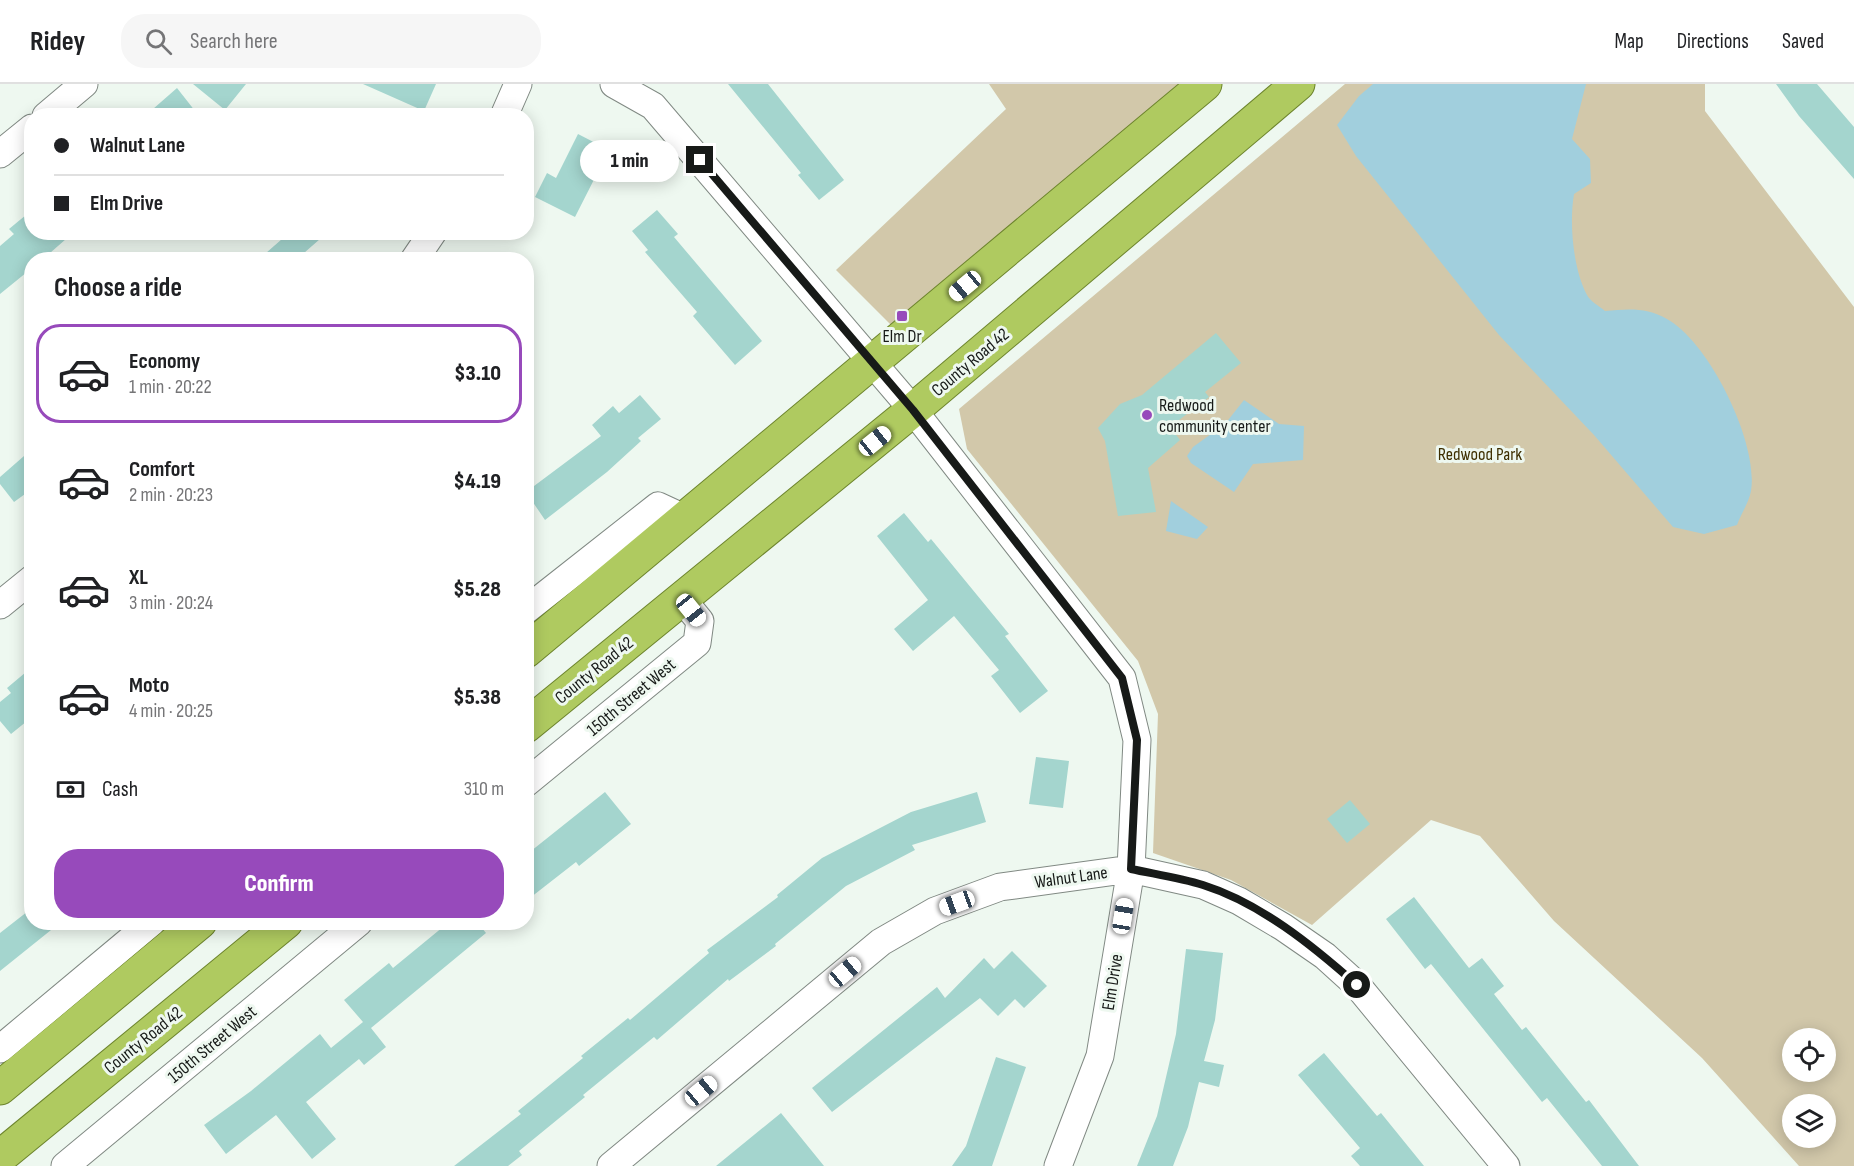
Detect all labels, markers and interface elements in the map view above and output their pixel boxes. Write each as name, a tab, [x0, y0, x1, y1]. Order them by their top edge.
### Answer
search box	[121, 14, 541, 68]
text: Ridey	[30, 25, 85, 58]
icon: search	[142, 25, 175, 58]
text: Search here	[190, 28, 278, 55]
text: Map	[1614, 29, 1644, 54]
text: Directions	[1677, 29, 1749, 54]
text: Saved	[1782, 29, 1824, 54]
text: Walnut Lane	[90, 132, 185, 159]
callout: 1 min	[580, 139, 679, 181]
route end	[686, 146, 713, 173]
text: 1 min	[610, 149, 649, 173]
text: Elm Drive	[90, 190, 163, 217]
car	[945, 268, 985, 304]
text: Choose a ride	[54, 272, 182, 304]
marker: Elm Dr	[895, 309, 909, 323]
street label: County Road 42	[927, 324, 1013, 401]
place label: Elm Dr	[882, 326, 922, 347]
icon: car	[57, 347, 111, 401]
text: Economy	[129, 348, 200, 375]
text: $3.10	[454, 360, 501, 387]
text: 1 min · 20:22	[129, 375, 212, 399]
place label: Redwood community center	[1159, 395, 1271, 437]
marker: Redwood community center	[1140, 408, 1154, 422]
car	[855, 423, 895, 459]
park label: Redwood Park	[1438, 444, 1522, 465]
icon: car	[57, 455, 111, 509]
text: Comfort	[129, 456, 195, 483]
text: $4.19	[454, 468, 501, 495]
text: 2 min · 20:23	[129, 483, 213, 507]
icon: car	[57, 563, 111, 617]
text: XL	[129, 564, 148, 591]
text: $5.28	[453, 576, 501, 603]
car	[673, 590, 709, 630]
text: 3 min · 20:24	[129, 591, 213, 615]
street label: County Road 42	[551, 632, 638, 708]
street label: 150th Street West	[583, 654, 680, 740]
icon: car	[57, 671, 111, 725]
text: Moto	[129, 672, 169, 699]
text: $5.38	[453, 684, 501, 711]
text: 4 min · 20:25	[129, 699, 213, 723]
icon: cash	[54, 773, 87, 806]
text: Cash	[102, 776, 138, 803]
text: 310 m	[464, 777, 504, 801]
button: Confirm	[54, 849, 504, 918]
street label: Walnut Lane	[1033, 862, 1109, 893]
car	[937, 888, 977, 918]
car	[1111, 897, 1135, 935]
street label: Elm Drive	[1098, 952, 1127, 1012]
car	[825, 954, 865, 990]
route start	[1343, 971, 1370, 998]
street label: 150th Street West	[164, 1001, 261, 1087]
street label: County Road 42	[100, 1002, 187, 1078]
map controls	[1782, 1028, 1836, 1148]
button: locate	[1782, 1028, 1836, 1082]
car	[681, 1073, 721, 1109]
button: layers	[1782, 1094, 1836, 1148]

